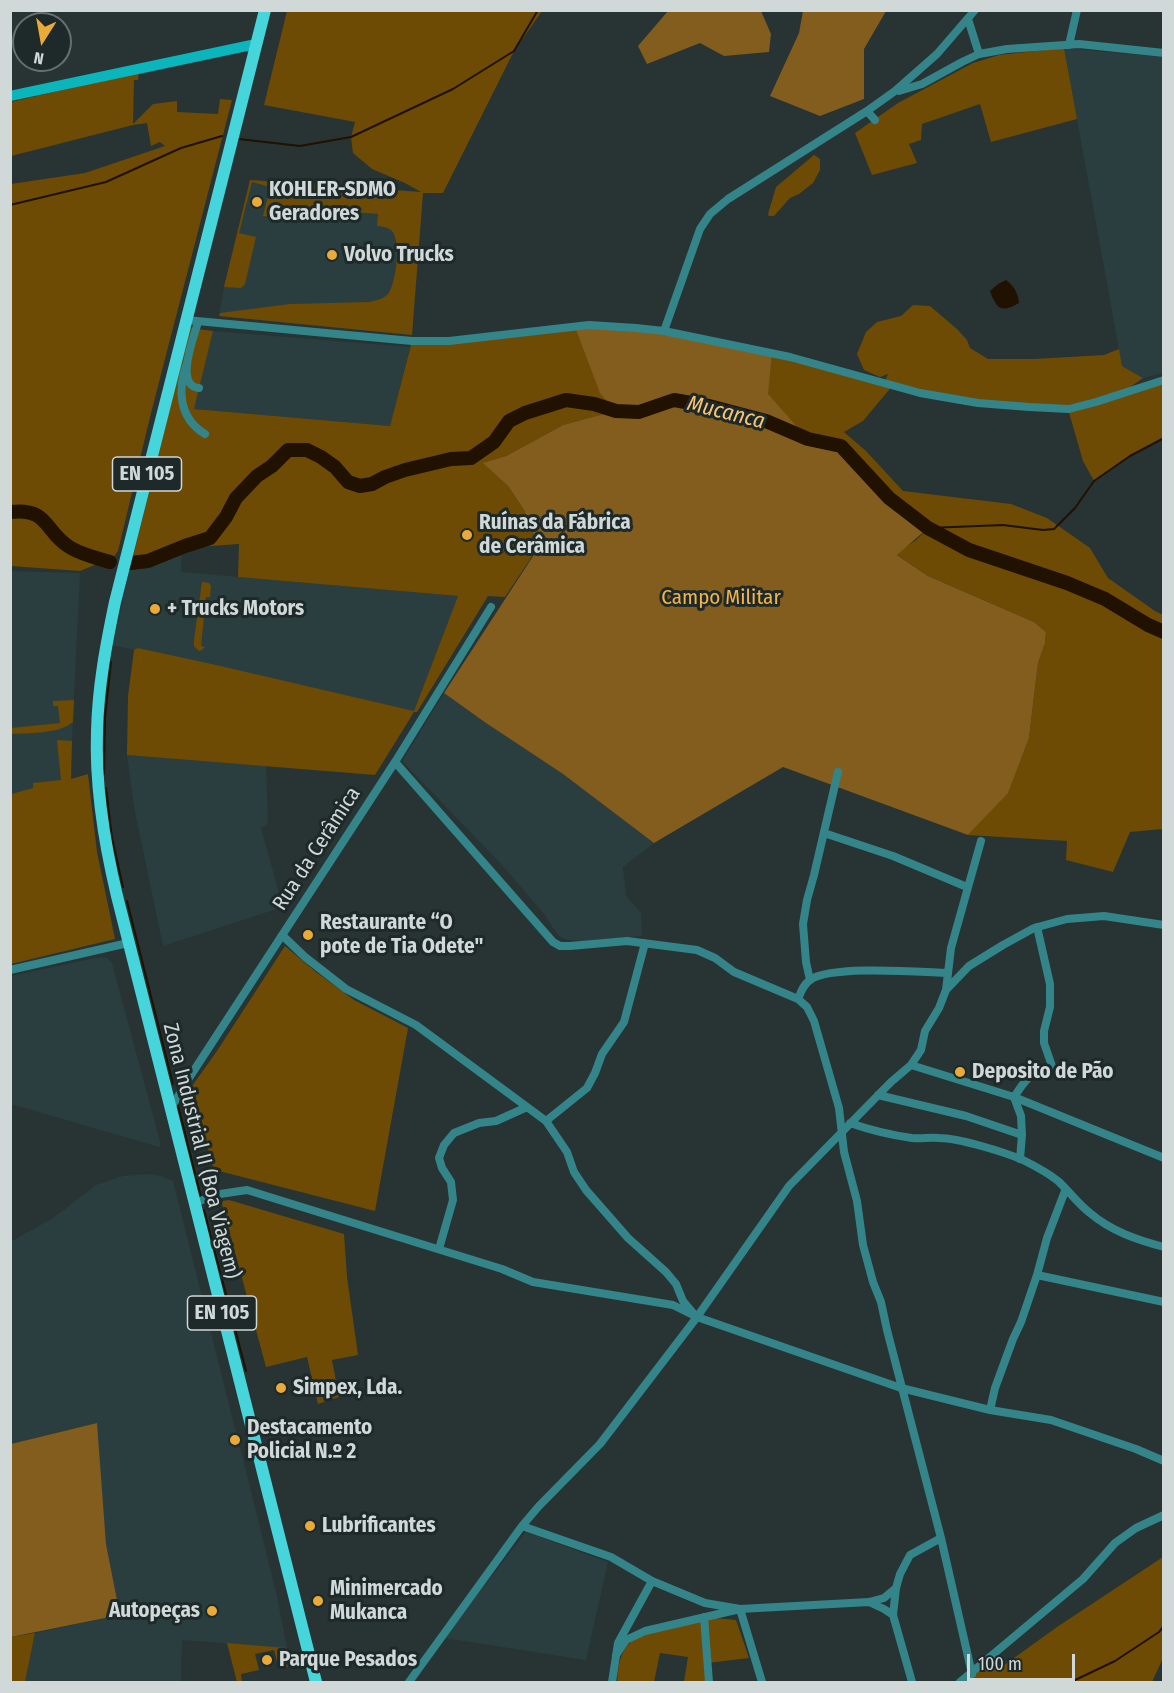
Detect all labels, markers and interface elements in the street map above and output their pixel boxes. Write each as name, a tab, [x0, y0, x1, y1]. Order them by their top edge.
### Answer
north arrow	[12, 12, 72, 72]
text: N	[32, 48, 45, 68]
place label: KOHLER-SDMO Geradores	[269, 177, 396, 227]
marker: KOHLER-SDMO Geradores	[250, 195, 264, 209]
place label: Volvo Trucks	[344, 242, 454, 268]
marker: Volvo Trucks	[325, 248, 339, 262]
water label: Mucanca	[684, 391, 768, 435]
road number: EN 105	[112, 457, 182, 491]
place label: Ruínas da Fábrica de Cerâmica	[479, 510, 631, 560]
marker: Ruínas da Fábrica de Cerâmica	[460, 528, 474, 542]
park label: Campo Militar	[661, 585, 781, 611]
place label: + Trucks Motors	[167, 596, 304, 622]
marker: + Trucks Motors	[148, 602, 162, 616]
street label: Rua da Cerâmica	[268, 782, 366, 916]
place label: Restaurante “O pote de Tia Odete"	[320, 910, 483, 960]
marker: Restaurante “O pote de Tia Odete"	[301, 928, 315, 942]
street label: Zona Industrial II (Boa Viagem)	[157, 1021, 245, 1281]
place label: Deposito de Pão	[972, 1059, 1114, 1085]
marker: Deposito de Pão	[953, 1065, 967, 1079]
road number: EN 105	[188, 1296, 256, 1330]
place label: Simpex, Lda.	[293, 1375, 402, 1401]
marker: Simpex, Lda.	[274, 1381, 288, 1395]
place label: Destacamento Policial N.º 2	[247, 1415, 372, 1465]
marker: Destacamento Policial N.º 2	[228, 1433, 242, 1447]
place label: Lubrificantes	[322, 1513, 436, 1539]
marker: Lubrificantes	[303, 1519, 317, 1533]
place label: Minimercado Mukanca	[330, 1576, 443, 1626]
marker: Minimercado Mukanca	[311, 1594, 325, 1608]
place label: Autopeças	[109, 1598, 200, 1624]
marker: Autopeças	[205, 1604, 219, 1618]
scale bar	[970, 1642, 1078, 1680]
place label: Parque Pesados	[279, 1647, 417, 1673]
marker: Parque Pesados	[260, 1653, 274, 1667]
text: 100 m	[978, 1653, 1022, 1675]

